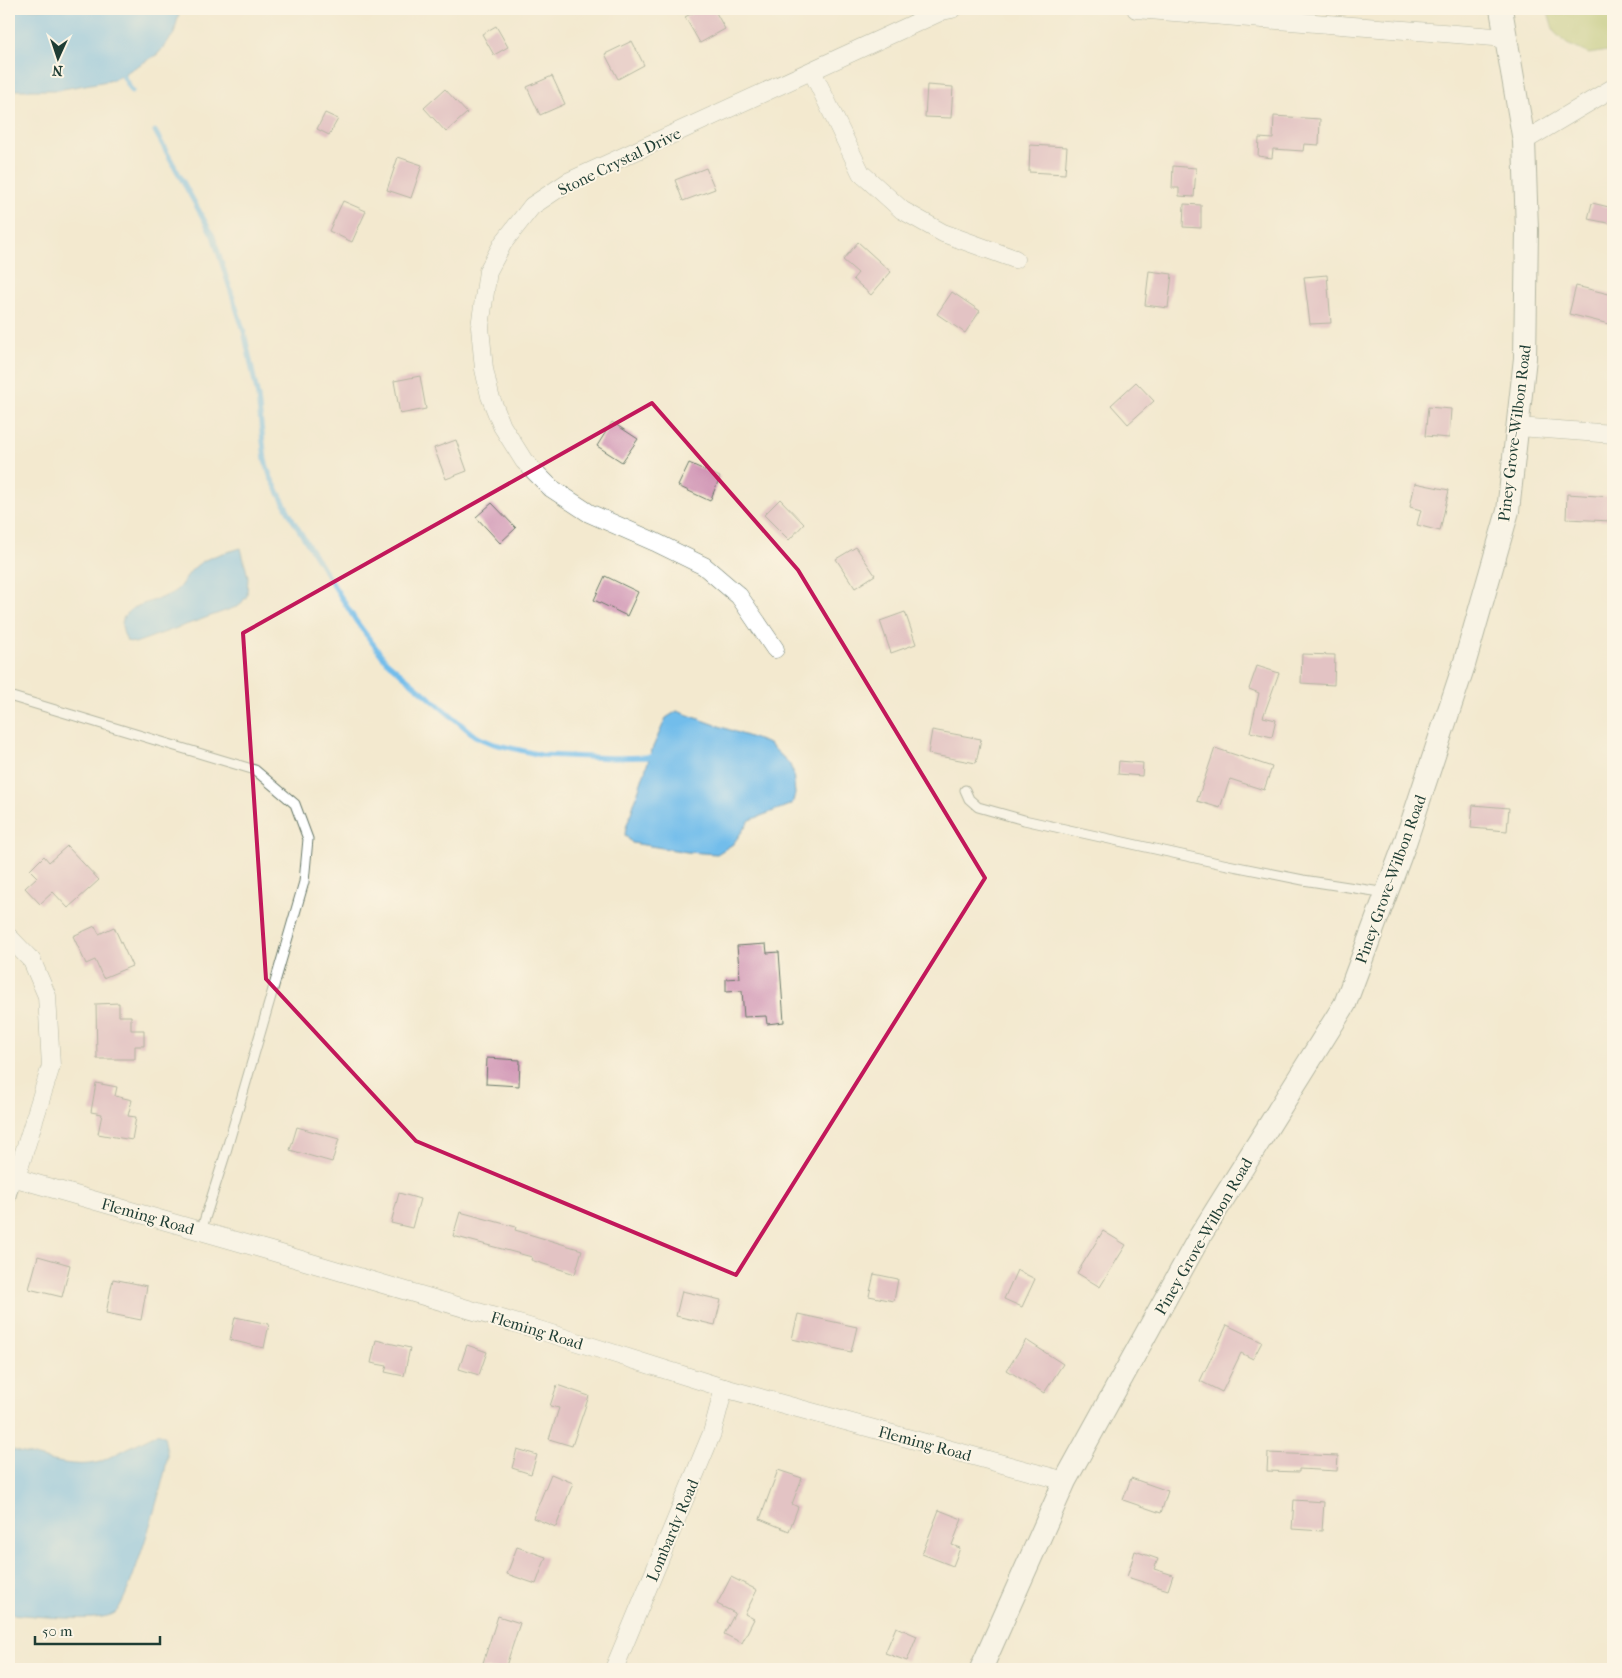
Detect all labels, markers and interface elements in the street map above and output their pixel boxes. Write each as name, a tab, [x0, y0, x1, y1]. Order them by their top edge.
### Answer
north arrow	[32, 32, 82, 82]
text: N	[51, 62, 63, 79]
street label: Stone Crystal Drive	[555, 123, 684, 199]
street label: Piney Grove-Wilbon Road	[1494, 343, 1535, 523]
street label: Piney Grove-Wilbon Road	[1351, 792, 1430, 966]
street label: Piney Grove-Wilbon Road	[1151, 1154, 1256, 1318]
street label: Fleming Road	[99, 1194, 197, 1239]
street label: Fleming Road	[488, 1307, 586, 1354]
street label: Fleming Road	[876, 1422, 974, 1465]
street label: Lombardy Road	[642, 1476, 703, 1584]
scale bar	[35, 1613, 160, 1645]
text: 50 m	[42, 1622, 73, 1640]

